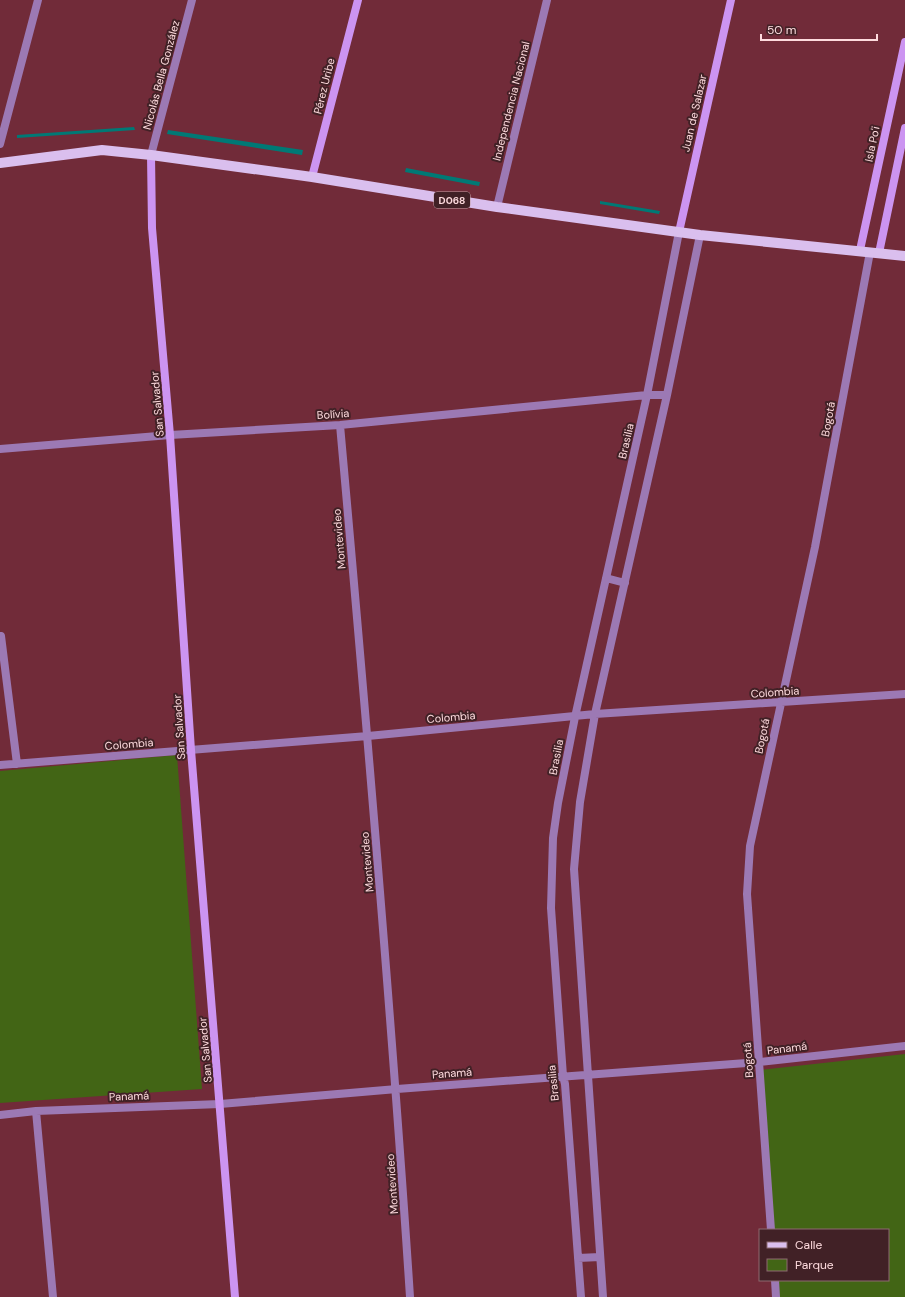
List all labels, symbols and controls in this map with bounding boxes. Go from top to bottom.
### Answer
scale bar [761,16,877,42]
street label: Nicolás Bella González [140,19,182,131]
text: 50 m [767,22,796,38]
street label: Independencia Nacional [489,40,533,162]
street label: Pérez Uribe [310,56,338,116]
street label: Juan de Salazar [678,73,710,153]
street label: Isla Po'i [861,125,883,163]
road number: D068 [434,192,470,208]
street label: San Salvador [147,371,167,437]
street label: Bogotá [818,400,838,438]
street label: Bolívia [316,406,350,422]
street label: Brasilia [615,422,637,460]
street label: Montevideo [329,508,349,570]
street label: Colombia [750,683,800,701]
street label: San Salvador [170,694,188,760]
street label: Colombia [426,708,476,726]
street label: Bogotá [751,717,773,755]
street label: Colombia [104,735,154,753]
street label: Brasilia [546,738,566,776]
street label: Montevideo [357,831,377,893]
street label: San Salvador [195,1017,215,1083]
street label: Panamá [766,1039,808,1057]
street label: Bogotá [740,1042,756,1078]
street label: Brasilia [544,1064,562,1102]
street label: Panamá [431,1065,473,1081]
street label: Panamá [109,1088,149,1104]
street label: Montevideo [383,1153,401,1215]
legend [759,1229,889,1281]
text: Calle [795,1237,822,1253]
text: Parque [795,1257,834,1273]

